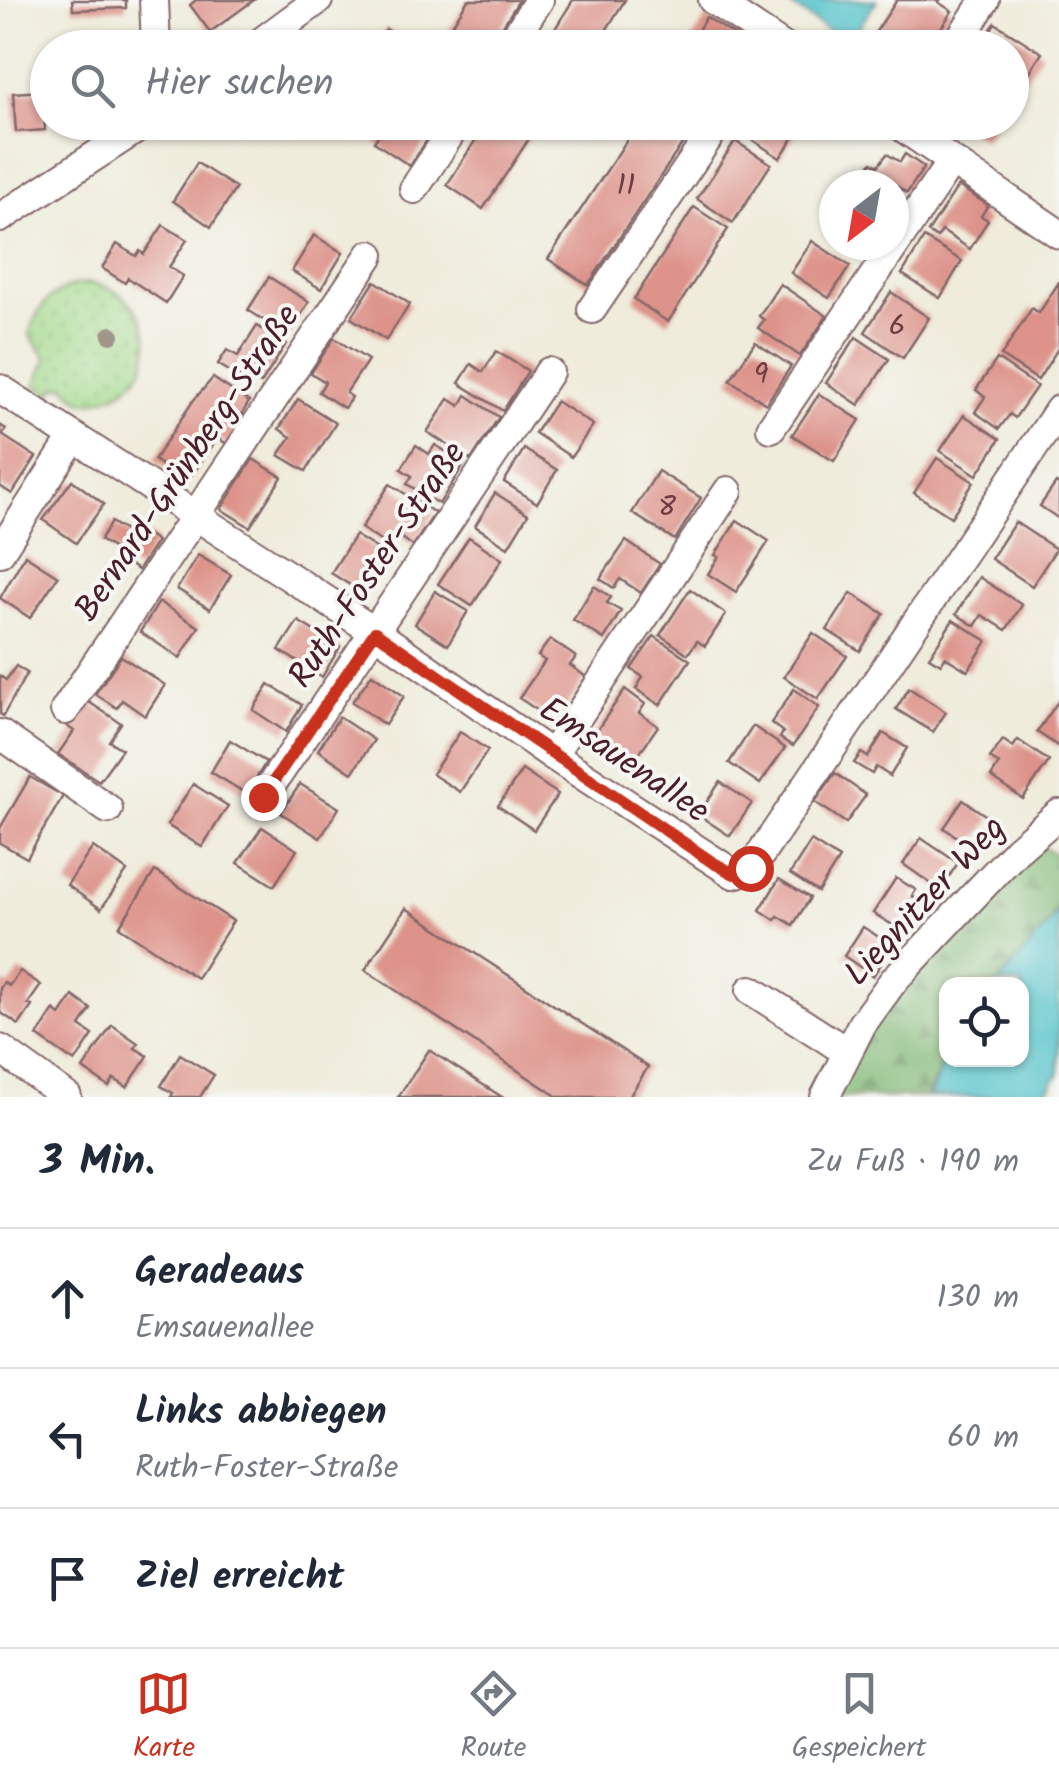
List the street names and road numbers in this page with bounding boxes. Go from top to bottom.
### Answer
street label: Bernard-Grünberg-Straße [61,293,316,634]
street label: Ruth-Foster-Straße [275,430,482,701]
street label: Emsauenallee [526,683,720,840]
street label: Liegnitzer Weg [832,804,1021,1000]

